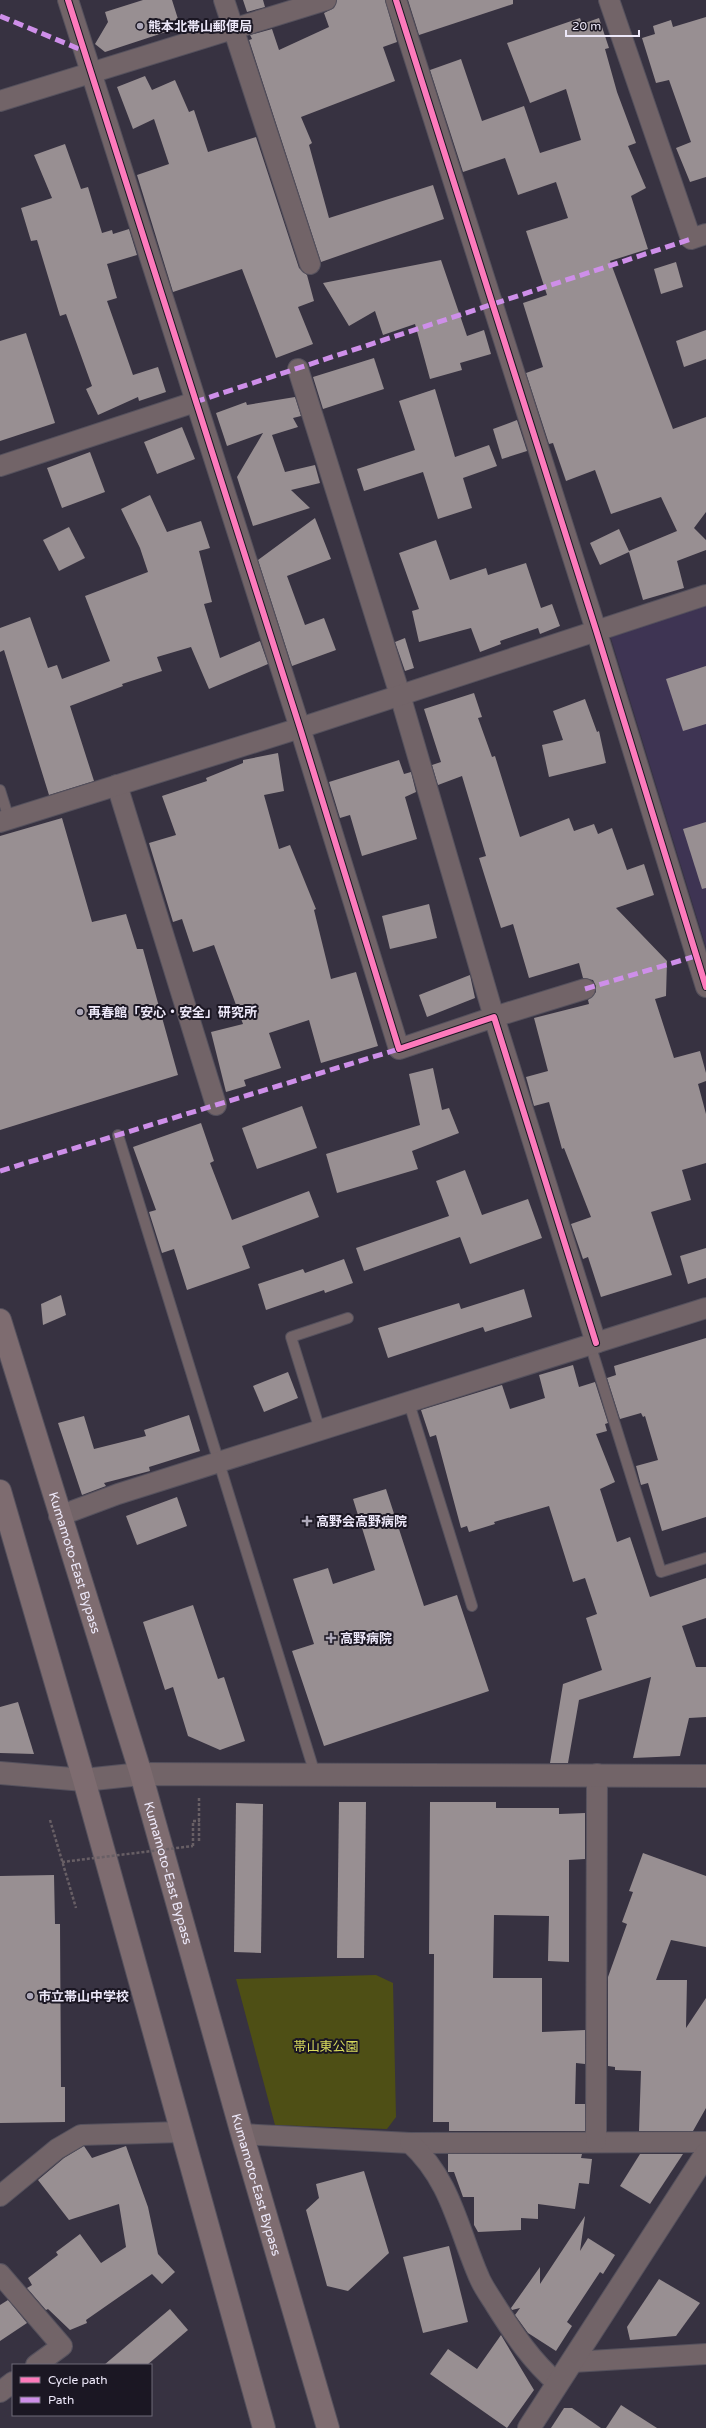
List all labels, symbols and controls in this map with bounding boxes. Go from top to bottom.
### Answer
scale bar [566,12,639,38]
place label: 熊本北帯山郵便局 [148,19,252,35]
text: 20 m [572,19,601,33]
marker: 熊本北帯山郵便局 [135,21,145,31]
place label: 再春館「安心・安全」研究所 [88,1005,257,1021]
marker: 再春館「安心・安全」研究所 [75,1007,85,1017]
street label: Kumamoto-East Bypass [45,1490,104,1636]
place label: 高野会高野病院 [316,1514,407,1530]
marker: 高野会高野病院 [301,1515,313,1527]
place label: 高野病院 [340,1631,392,1647]
marker: 高野病院 [325,1632,337,1644]
street label: Kumamoto-East Bypass [140,1800,195,1946]
place label: 市立帯山中学校 [38,1989,129,2005]
marker: 市立帯山中学校 [25,1991,35,2001]
park label: 帯山東公園 [293,2039,359,2055]
street label: Kumamoto-East Bypass [228,2112,284,2258]
legend [12,2364,152,2416]
text: Cycle path [48,2373,107,2387]
text: Path [48,2393,74,2407]

